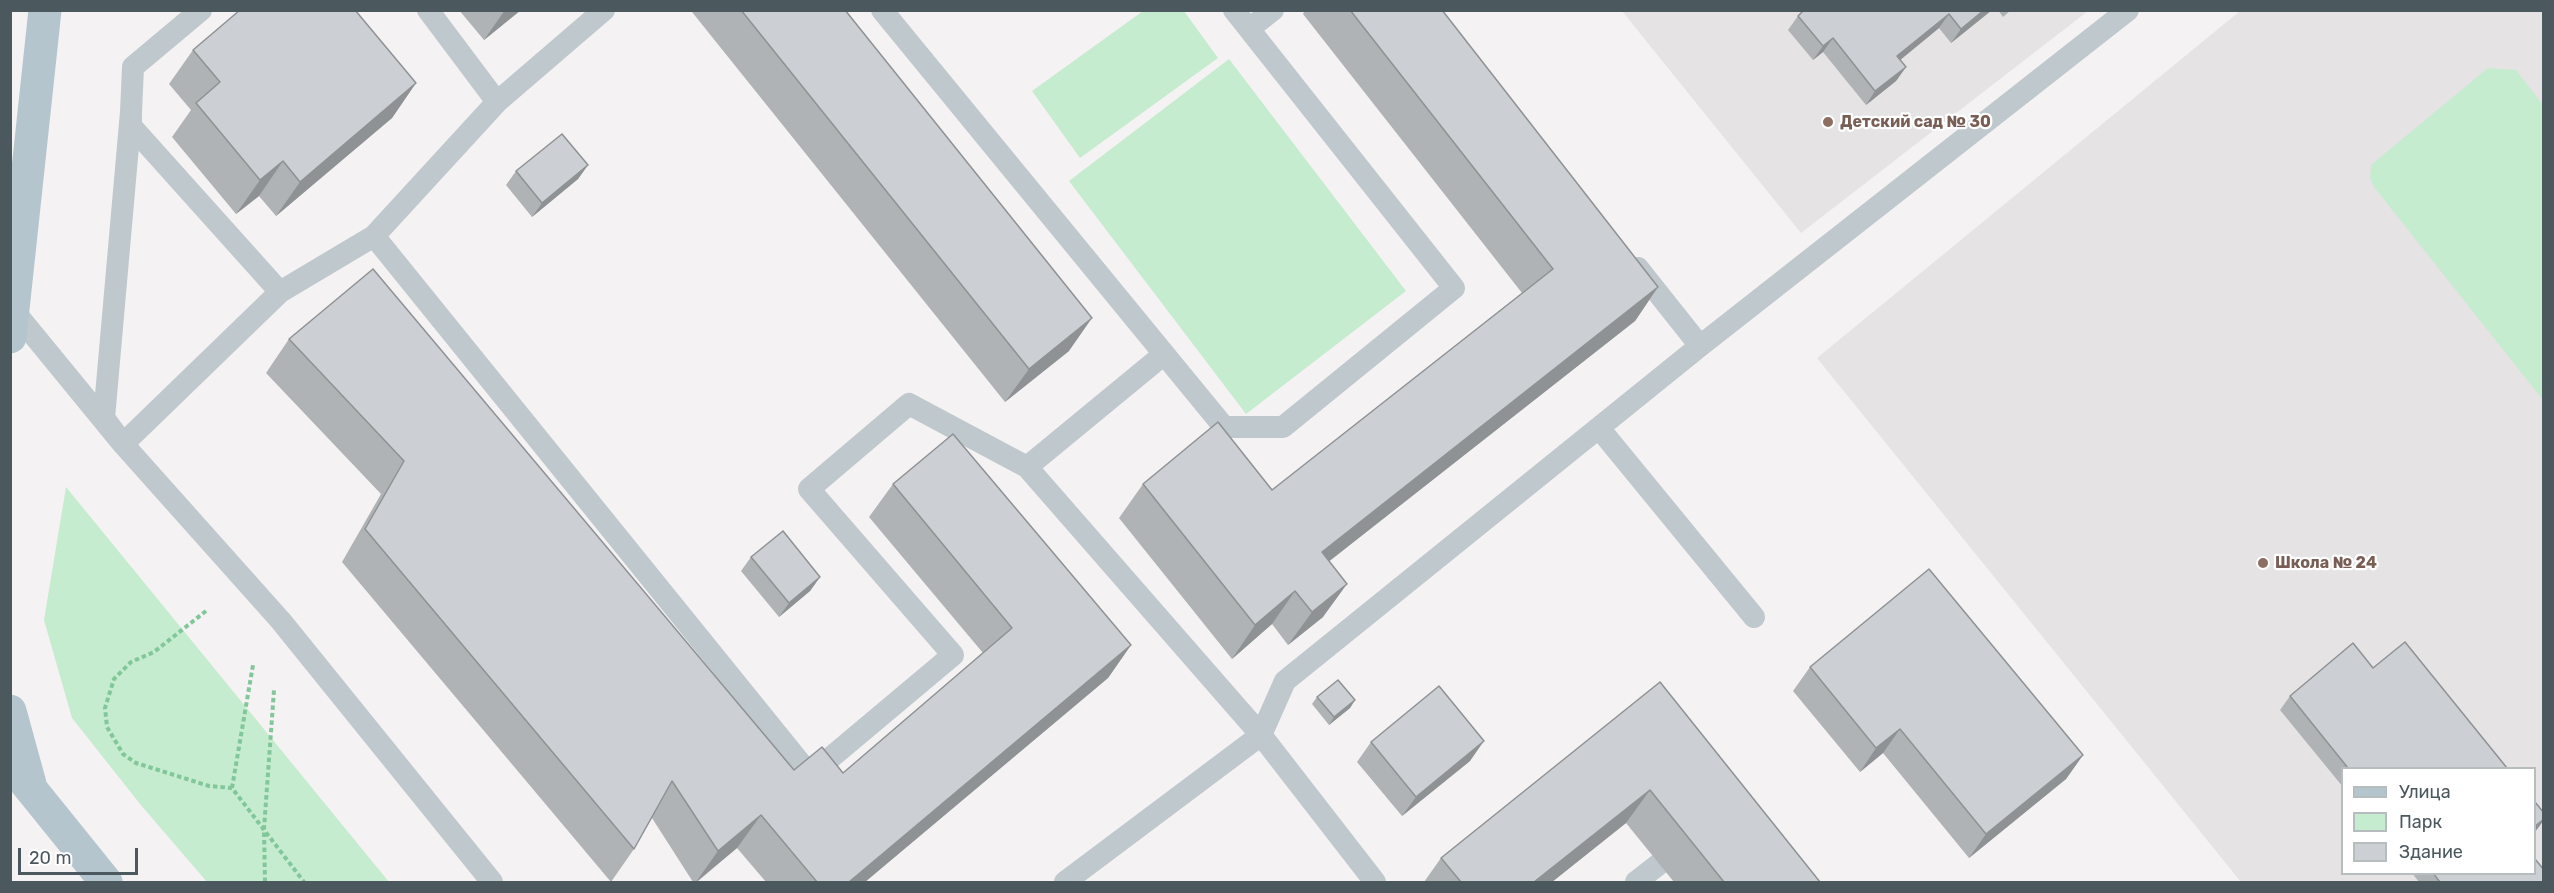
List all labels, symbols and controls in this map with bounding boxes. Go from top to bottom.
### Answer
place label: Детский сад № 30 [1840,112,1991,132]
marker: Детский сад № 30 [1821,115,1835,129]
place label: Школа № 24 [2275,553,2377,573]
marker: Школа № 24 [2256,556,2270,570]
legend [2341,767,2536,875]
text: Улица [2399,781,2451,803]
text: Парк [2399,811,2442,833]
scale bar [21,836,141,874]
text: Здание [2399,841,2463,863]
text: 20 m [29,847,71,869]

